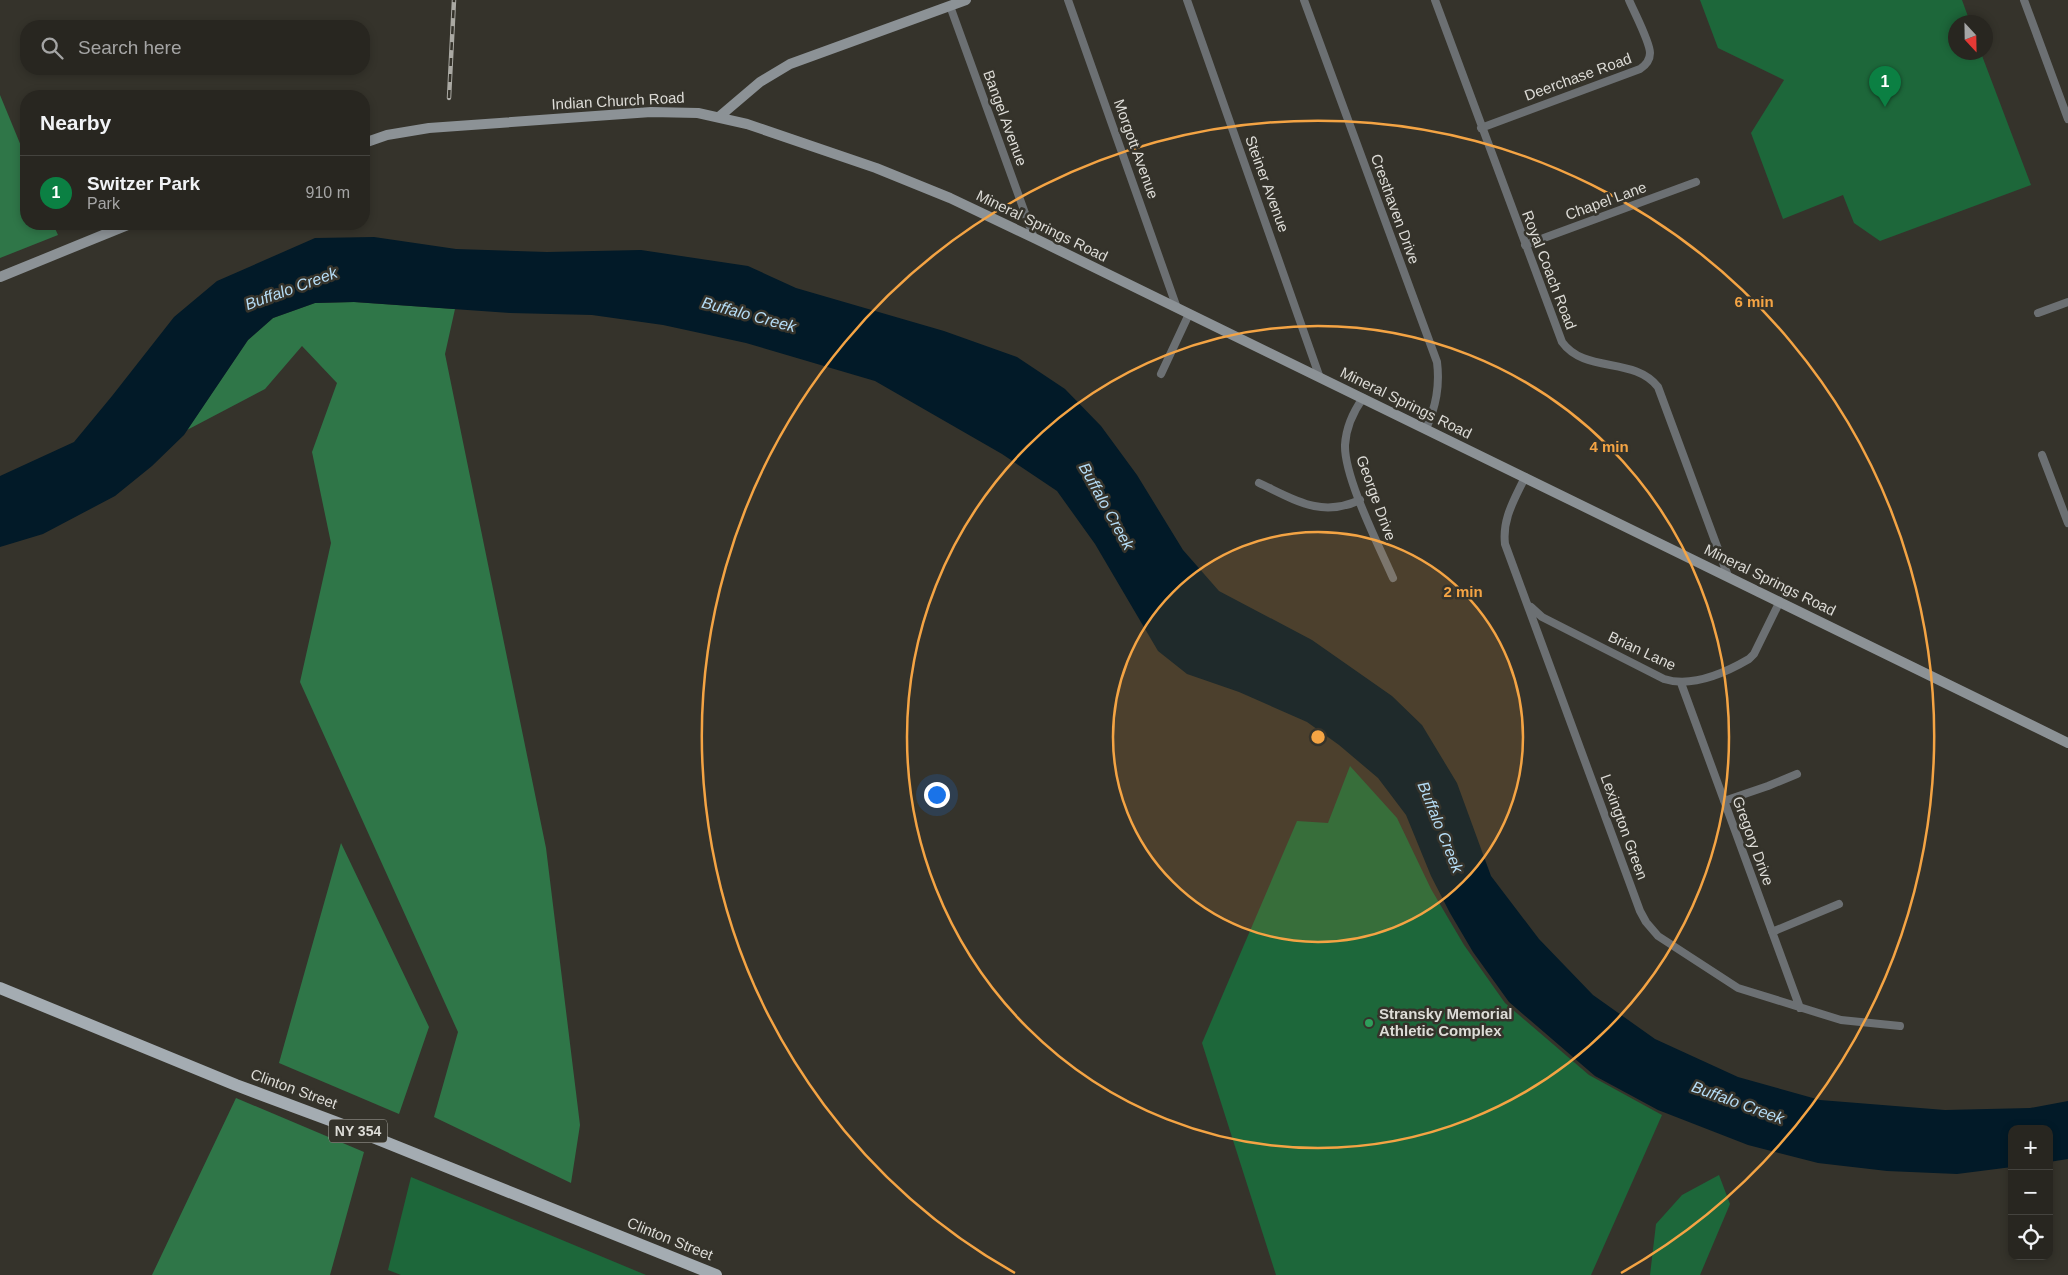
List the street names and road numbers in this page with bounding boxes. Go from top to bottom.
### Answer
street label: Deerchase Road [1522,49,1634,104]
street label: Bangel Avenue [980,68,1031,168]
street label: Indian Church Road [551,89,685,112]
street label: Morgott Avenue [1111,97,1162,201]
street label: Steiner Avenue [1242,133,1293,234]
street label: Cresthaven Drive [1368,151,1423,266]
street label: Chapel Lane [1563,178,1649,223]
street label: Mineral Springs Road [974,186,1111,265]
street label: Royal Coach Road [1519,208,1580,332]
street label: Mineral Springs Road [1338,363,1475,442]
street label: George Drive [1353,453,1400,543]
street label: Mineral Springs Road [1702,540,1839,619]
street label: Brian Lane [1606,628,1679,674]
street label: Lexington Green [1598,772,1651,882]
street label: Gregory Drive [1730,794,1777,888]
street label: Clinton Street [249,1065,341,1112]
road number: NY 354 [329,1120,387,1142]
street label: Clinton Street [625,1214,716,1264]

